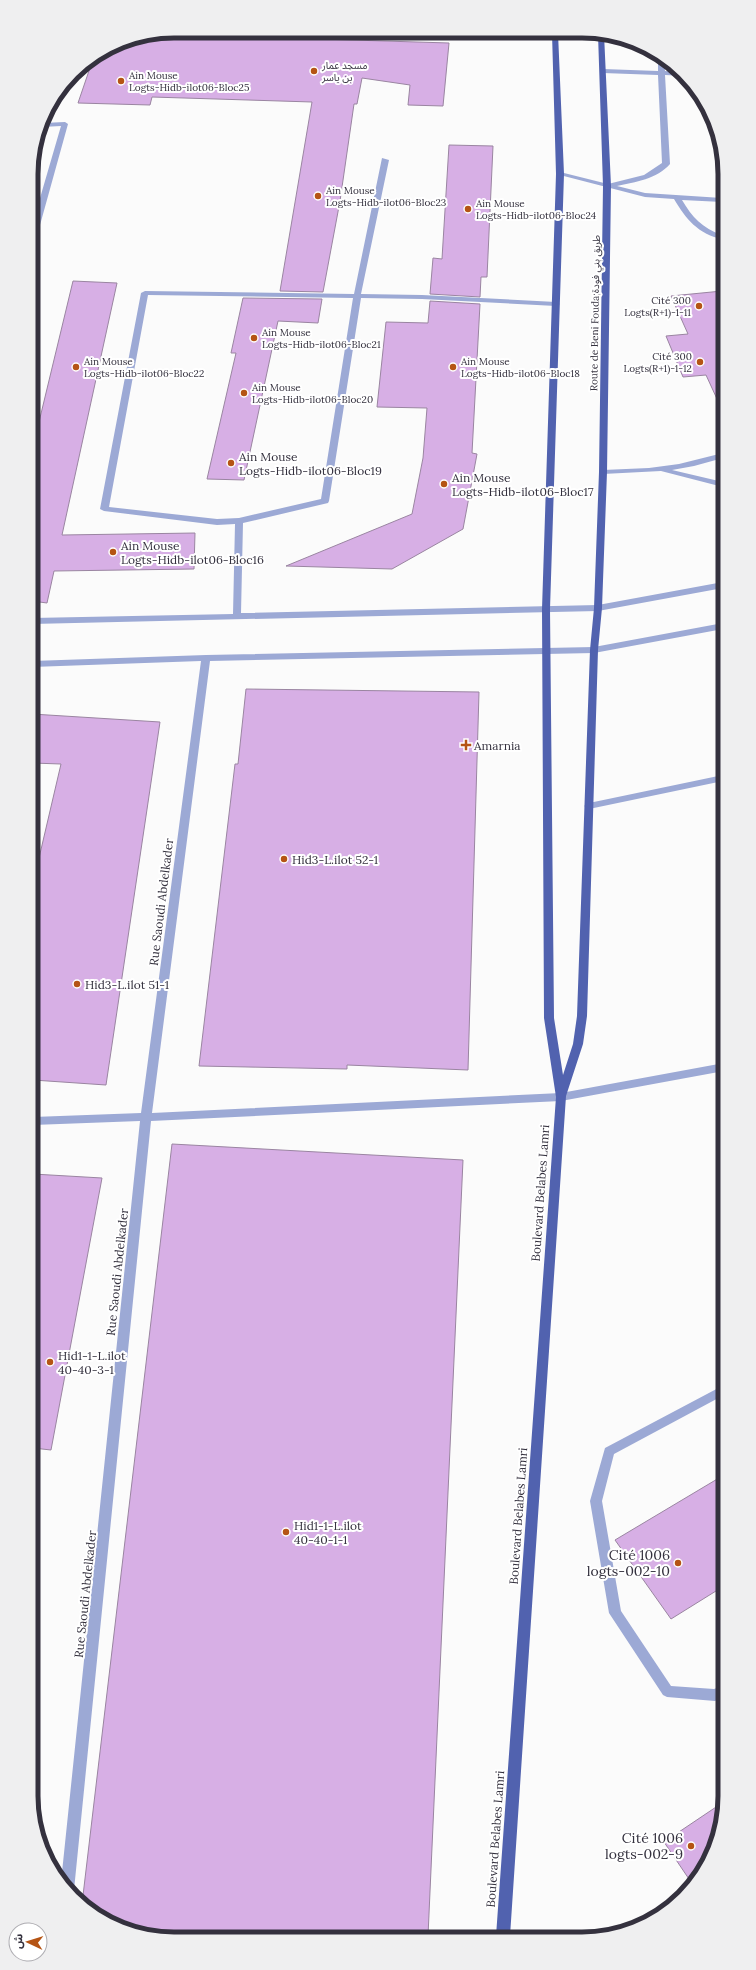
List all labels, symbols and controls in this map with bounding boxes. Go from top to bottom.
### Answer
place label: مسجد عمار بن ياسر [321,59,367,84]
marker: مسجد عمار بن ياسر [309,66,319,76]
place label: Ain Mouse Logts-Hidb-ilot06-Bloc25 [128,69,249,94]
marker: Ain Mouse Logts-Hidb-ilot06-Bloc25 [116,76,126,86]
place label: Ain Mouse Logts-Hidb-ilot06-Bloc23 [325,184,447,209]
marker: Ain Mouse Logts-Hidb-ilot06-Bloc23 [313,191,323,201]
place label: Ain Mouse Logts-Hidb-ilot06-Bloc24 [475,197,597,222]
marker: Ain Mouse Logts-Hidb-ilot06-Bloc24 [463,204,473,214]
street label: Route de Beni Fouda;طريق بني فودة [587,235,604,391]
place label: Cité 300 Logts(R+1)-1-11 [624,294,691,319]
marker: Cité 300 Logts(R+1)-1-11 [694,301,704,311]
place label: Ain Mouse Logts-Hidb-ilot06-Bloc21 [261,326,381,351]
marker: Ain Mouse Logts-Hidb-ilot06-Bloc21 [249,333,259,343]
place label: Cité 300 Logts(R+1)-1-12 [623,350,692,375]
place label: Ain Mouse Logts-Hidb-ilot06-Bloc22 [83,355,204,380]
place label: Ain Mouse Logts-Hidb-ilot06-Bloc18 [460,355,580,380]
marker: Cité 300 Logts(R+1)-1-12 [695,357,705,367]
marker: Ain Mouse Logts-Hidb-ilot06-Bloc22 [71,362,81,372]
marker: Ain Mouse Logts-Hidb-ilot06-Bloc18 [448,362,458,372]
place label: Ain Mouse Logts-Hidb-ilot06-Bloc20 [251,381,373,406]
marker: Ain Mouse Logts-Hidb-ilot06-Bloc20 [239,388,249,398]
place label: Ain Mouse Logts-Hidb-ilot06-Bloc19 [238,449,382,478]
marker: Ain Mouse Logts-Hidb-ilot06-Bloc19 [226,458,236,468]
place label: Ain Mouse Logts-Hidb-ilot06-Bloc17 [451,470,594,499]
marker: Ain Mouse Logts-Hidb-ilot06-Bloc17 [439,479,449,489]
place label: Ain Mouse Logts-Hidb-ilot06-Bloc16 [120,538,264,567]
marker: Ain Mouse Logts-Hidb-ilot06-Bloc16 [108,547,118,557]
place label: Amarnia [473,738,520,753]
marker: Amarnia [461,740,471,750]
street label: Rue Saoudi Abdelkader [146,837,176,967]
place label: Hid3-L.ilot 52-1 [292,852,378,867]
marker: Hid3-L.ilot 52-1 [279,854,289,864]
place label: Hid3-L.ilot 51-1 [85,977,169,992]
marker: Hid3-L.ilot 51-1 [72,979,82,989]
street label: Boulevard Belabes Lamri [528,1124,552,1262]
street label: Rue Saoudi Abdelkader [103,1207,131,1337]
place label: Hid1-1-L.ilot 40-40-3-1 [58,1348,126,1377]
marker: Hid1-1-L.ilot 40-40-3-1 [45,1357,55,1367]
street label: Boulevard Belabes Lamri [506,1447,530,1585]
place label: Hid1-1-L.ilot 40-40-1-1 [294,1518,362,1547]
marker: Hid1-1-L.ilot 40-40-1-1 [281,1527,291,1537]
street label: Rue Saoudi Abdelkader [71,1529,99,1659]
place label: Cité 1006 logts-002-10 [587,1546,670,1580]
marker: Cité 1006 logts-002-10 [673,1558,683,1568]
street label: Boulevard Belabes Lamri [483,1770,507,1908]
place label: Cité 1006 logts-002-9 [605,1829,683,1863]
marker: Cité 1006 logts-002-9 [686,1841,696,1851]
north arrow [8,1922,48,1962]
text: ش [11,1933,26,1949]

